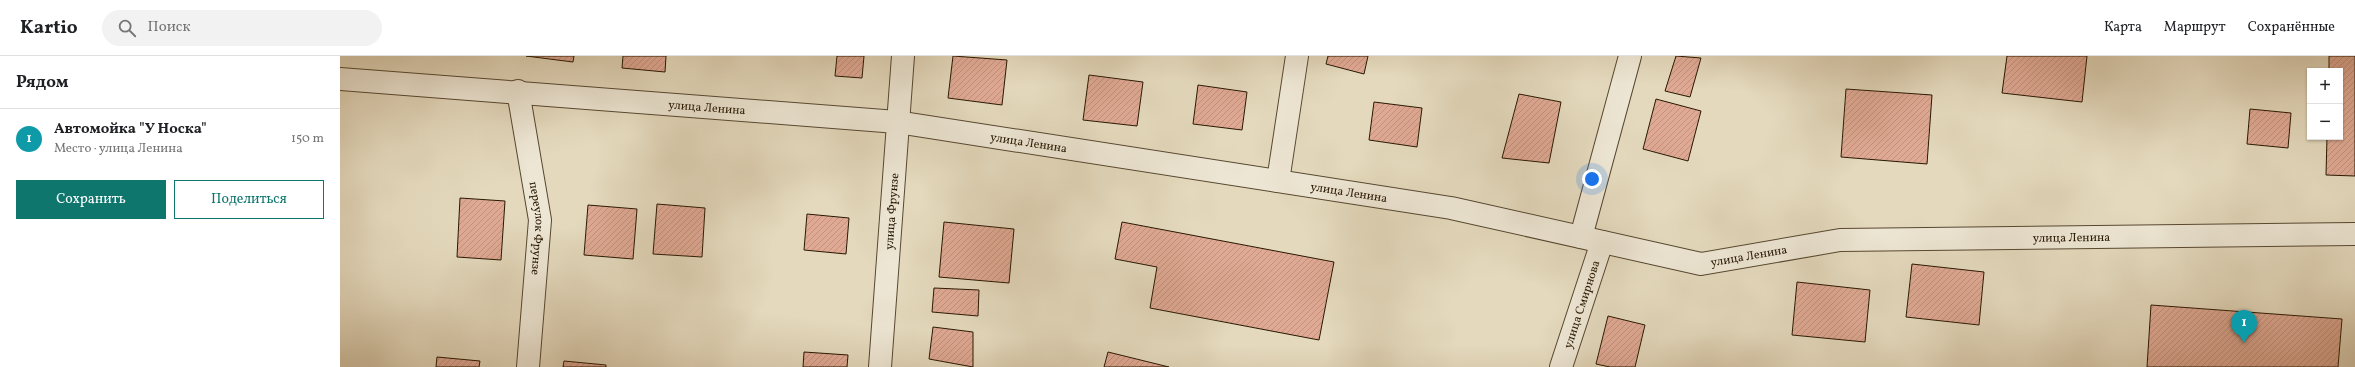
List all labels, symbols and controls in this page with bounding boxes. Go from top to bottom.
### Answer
search box [102,10,382,46]
text: Kartio [20,15,78,41]
icon: search [116,17,138,39]
text: Поиск [148,17,191,38]
text: Карта [2104,18,2142,37]
text: Маршрут [2164,18,2226,37]
text: Сохранённые [2248,18,2335,37]
map controls [2307,68,2343,140]
button: + [2307,68,2343,104]
text: Рядом [16,71,69,94]
street label: улица Ленина [668,97,746,119]
button: − [2307,104,2343,140]
text: Автомойка "У Носка" [54,119,207,140]
text: 1 [26,130,32,148]
text: 150 m [291,130,324,148]
street label: улица Ленина [989,130,1068,157]
text: Место · улица Ленина [54,140,183,158]
your location [1582,169,1602,189]
street label: улица Фрунзе [882,172,903,250]
street label: улица Ленина [1309,179,1388,207]
button: Сохранить [16,180,166,219]
button: Поделиться [174,180,324,219]
street label: переулок Фрунзе [525,180,547,276]
street label: улица Ленина [2033,230,2110,247]
street label: улица Ленина [1709,242,1789,271]
street label: улица Смирнова [1561,258,1604,351]
pin: 1 [2231,310,2257,343]

